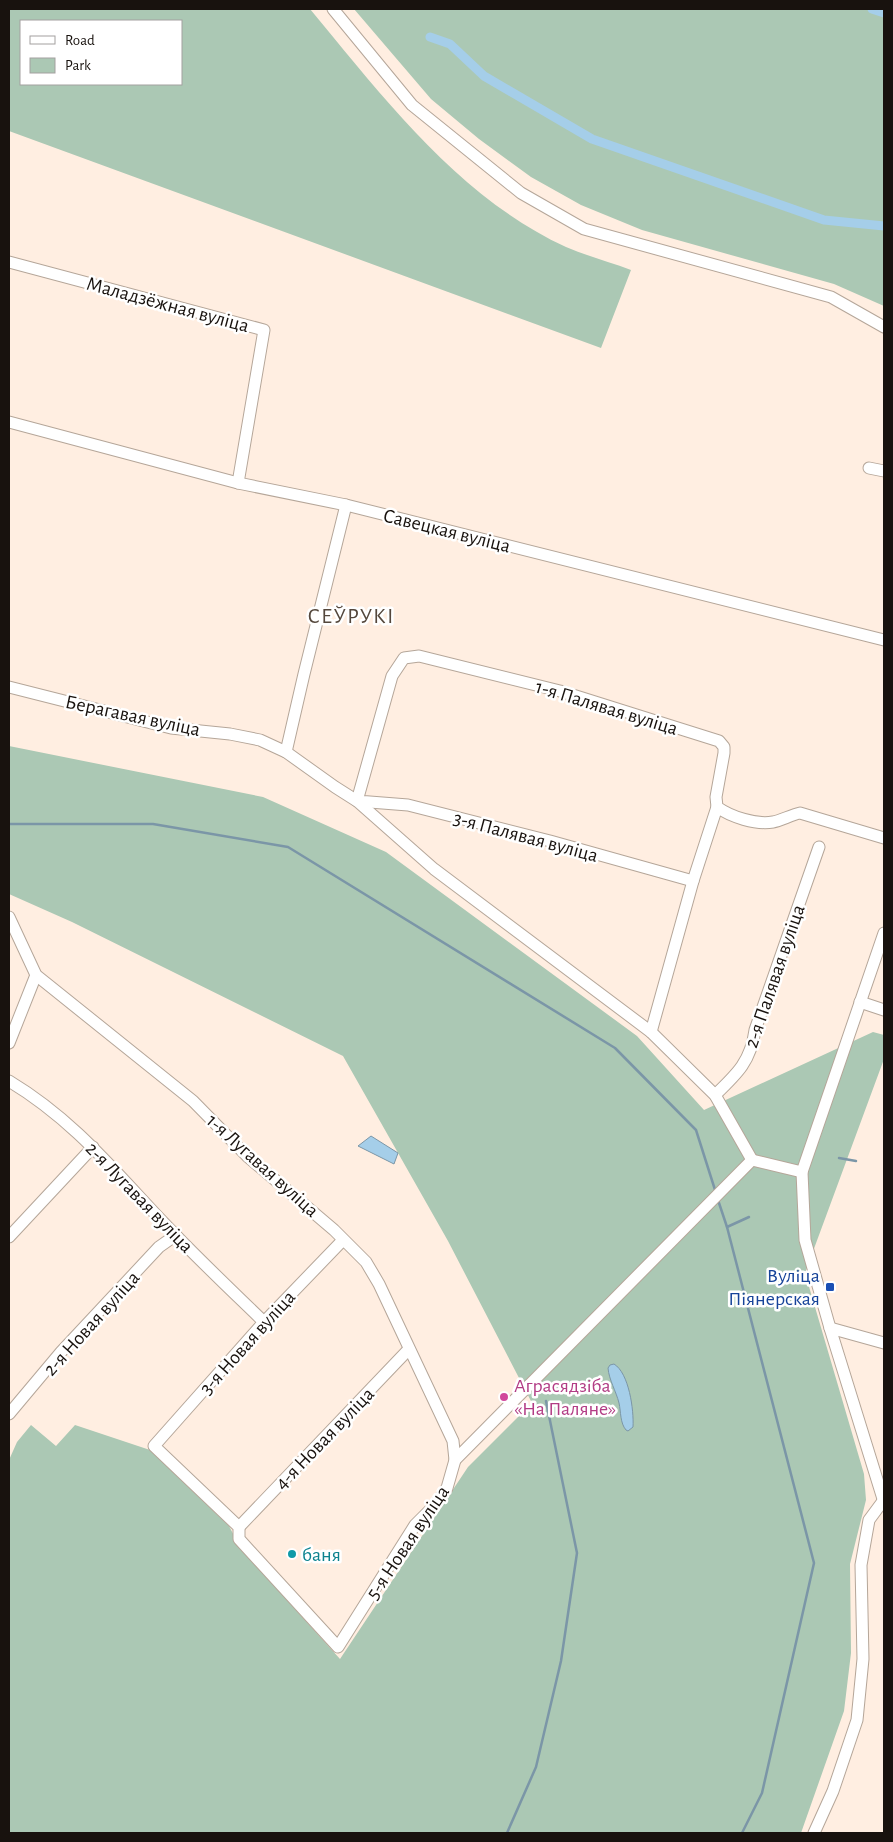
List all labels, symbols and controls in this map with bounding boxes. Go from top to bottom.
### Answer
legend [20,20,182,85]
text: Road [65,33,95,48]
text: Park [65,58,91,73]
street label: Маладзёжная вуліца [84,274,251,336]
street label: Савецкая вуліца [381,505,513,556]
district label: СЕЎРУКІ [308,605,394,627]
street label: 1-я Палявая вуліца [533,677,680,739]
street label: Берагавая вуліца [63,692,202,740]
street label: 3-я Палявая вуліца [451,808,600,866]
street label: 2-я Палявая вуліца [741,902,809,1050]
street label: 1-я Лугавая вуліца [202,1110,322,1221]
street label: 2-я Лугавая вуліца [82,1138,197,1257]
place label: Вуліца Піянерская [728,1266,820,1309]
street label: 2-я Новая вуліца [40,1268,144,1380]
marker: Вуліца Піянерская [824,1281,836,1293]
street label: 3-я Новая вуліца [196,1287,299,1398]
place label: Аграсядзіба «На Паляне» [514,1376,616,1419]
street label: 4-я Новая вуліца [271,1384,378,1494]
marker: Аграсядзіба «На Паляне» [498,1391,510,1403]
street label: 5-я Новая вуліца [363,1482,453,1603]
place label: баня [302,1545,341,1565]
marker: баня [286,1548,298,1560]

